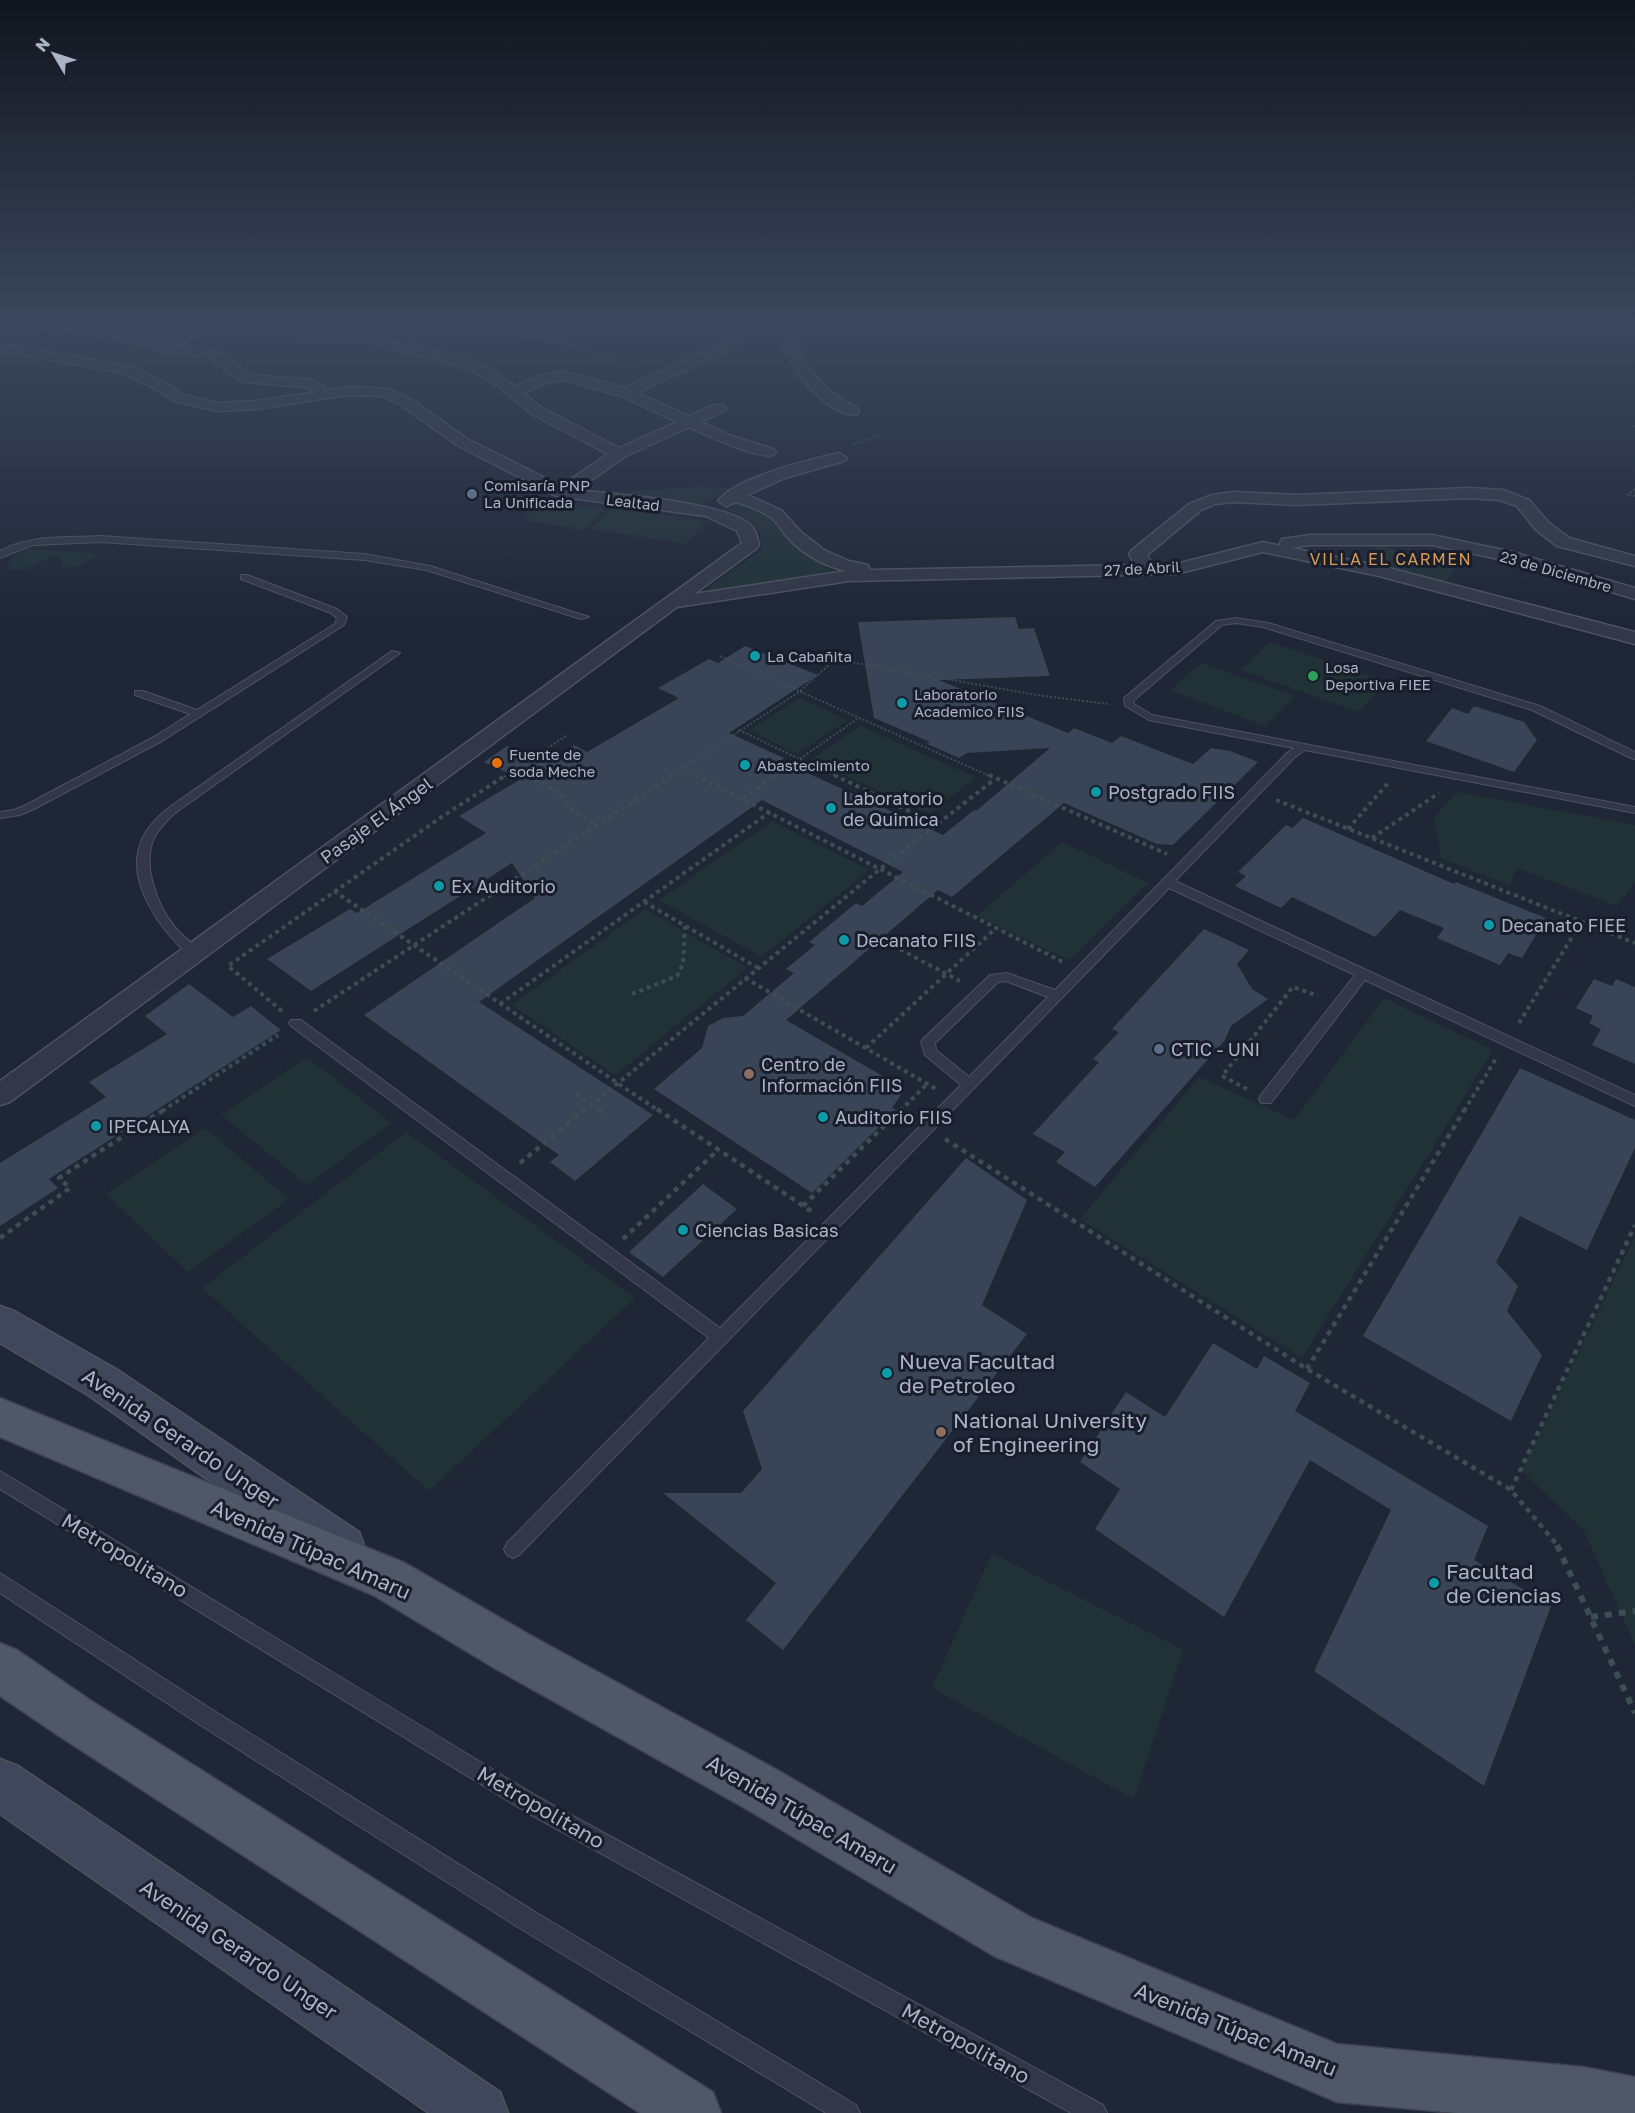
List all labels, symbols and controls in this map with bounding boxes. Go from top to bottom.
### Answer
north arrow [24,24,84,84]
text: N [31,34,54,56]
place label: Comisaría PNP La Unificada [484,476,590,511]
marker: Comisaría PNP La Unificada [465,487,479,501]
street label: Lealtad [605,490,661,514]
street label: 23 de Diciembre [1498,546,1614,596]
district label: VILLA EL CARMEN [1310,549,1472,569]
street label: 27 de Abril [1104,557,1181,579]
place label: La Cabañita [767,647,852,665]
marker: La Cabañita [748,649,762,663]
place label: Losa Deportiva FIEE [1325,658,1431,693]
marker: Losa Deportiva FIEE [1306,669,1320,683]
place label: Laboratorio Academico FIIS [914,685,1025,720]
marker: Laboratorio Academico FIIS [895,696,909,710]
place label: Fuente de soda Meche [509,745,595,780]
marker: Fuente de soda Meche [490,756,504,770]
place label: Abastecimiento [757,756,870,774]
marker: Abastecimiento [738,758,752,772]
street label: Pasaje El Ángel [316,772,436,868]
place label: Postgrado FIIS [1108,781,1235,803]
marker: Postgrado FIIS [1089,785,1103,799]
place label: Laboratorio de Quimica [843,787,943,830]
marker: Laboratorio de Quimica [824,801,838,815]
place label: Ex Auditorio [451,875,556,897]
marker: Ex Auditorio [432,879,446,893]
place label: Decanato FIEE [1501,914,1626,936]
marker: Decanato FIEE [1482,918,1496,932]
place label: Decanato FIIS [856,929,976,951]
marker: Decanato FIIS [837,933,851,947]
place label: CTIC - UNI [1171,1038,1260,1060]
marker: CTIC - UNI [1152,1042,1166,1056]
place label: Centro de Información FIIS [761,1053,903,1096]
marker: Centro de Información FIIS [742,1067,756,1081]
place label: Auditorio FIIS [835,1106,952,1128]
marker: Auditorio FIIS [816,1110,830,1124]
place label: IPECALYA [108,1115,190,1137]
marker: IPECALYA [89,1119,103,1133]
place label: Ciencias Basicas [695,1219,839,1241]
marker: Ciencias Basicas [676,1223,690,1237]
place label: Nueva Facultad de Petroleo [899,1348,1055,1398]
street label: Avenida Gerardo Unger [78,1362,284,1514]
marker: Nueva Facultad de Petroleo [880,1366,894,1380]
place label: National University of Engineering [953,1407,1147,1457]
marker: National University of Engineering [934,1425,948,1439]
street label: Avenida Túpac Amaru [207,1493,415,1605]
street label: Metropolitano [57,1507,193,1603]
place label: Facultad de Ciencias [1446,1558,1561,1608]
marker: Facultad de Ciencias [1427,1576,1441,1590]
street label: Avenida Túpac Amaru [702,1749,902,1879]
street label: Metropolitano [473,1760,609,1854]
street label: Avenida Gerardo Unger [136,1873,342,2025]
street label: Avenida Túpac Amaru [1131,1977,1341,2081]
street label: Metropolitano [897,1997,1035,2089]

